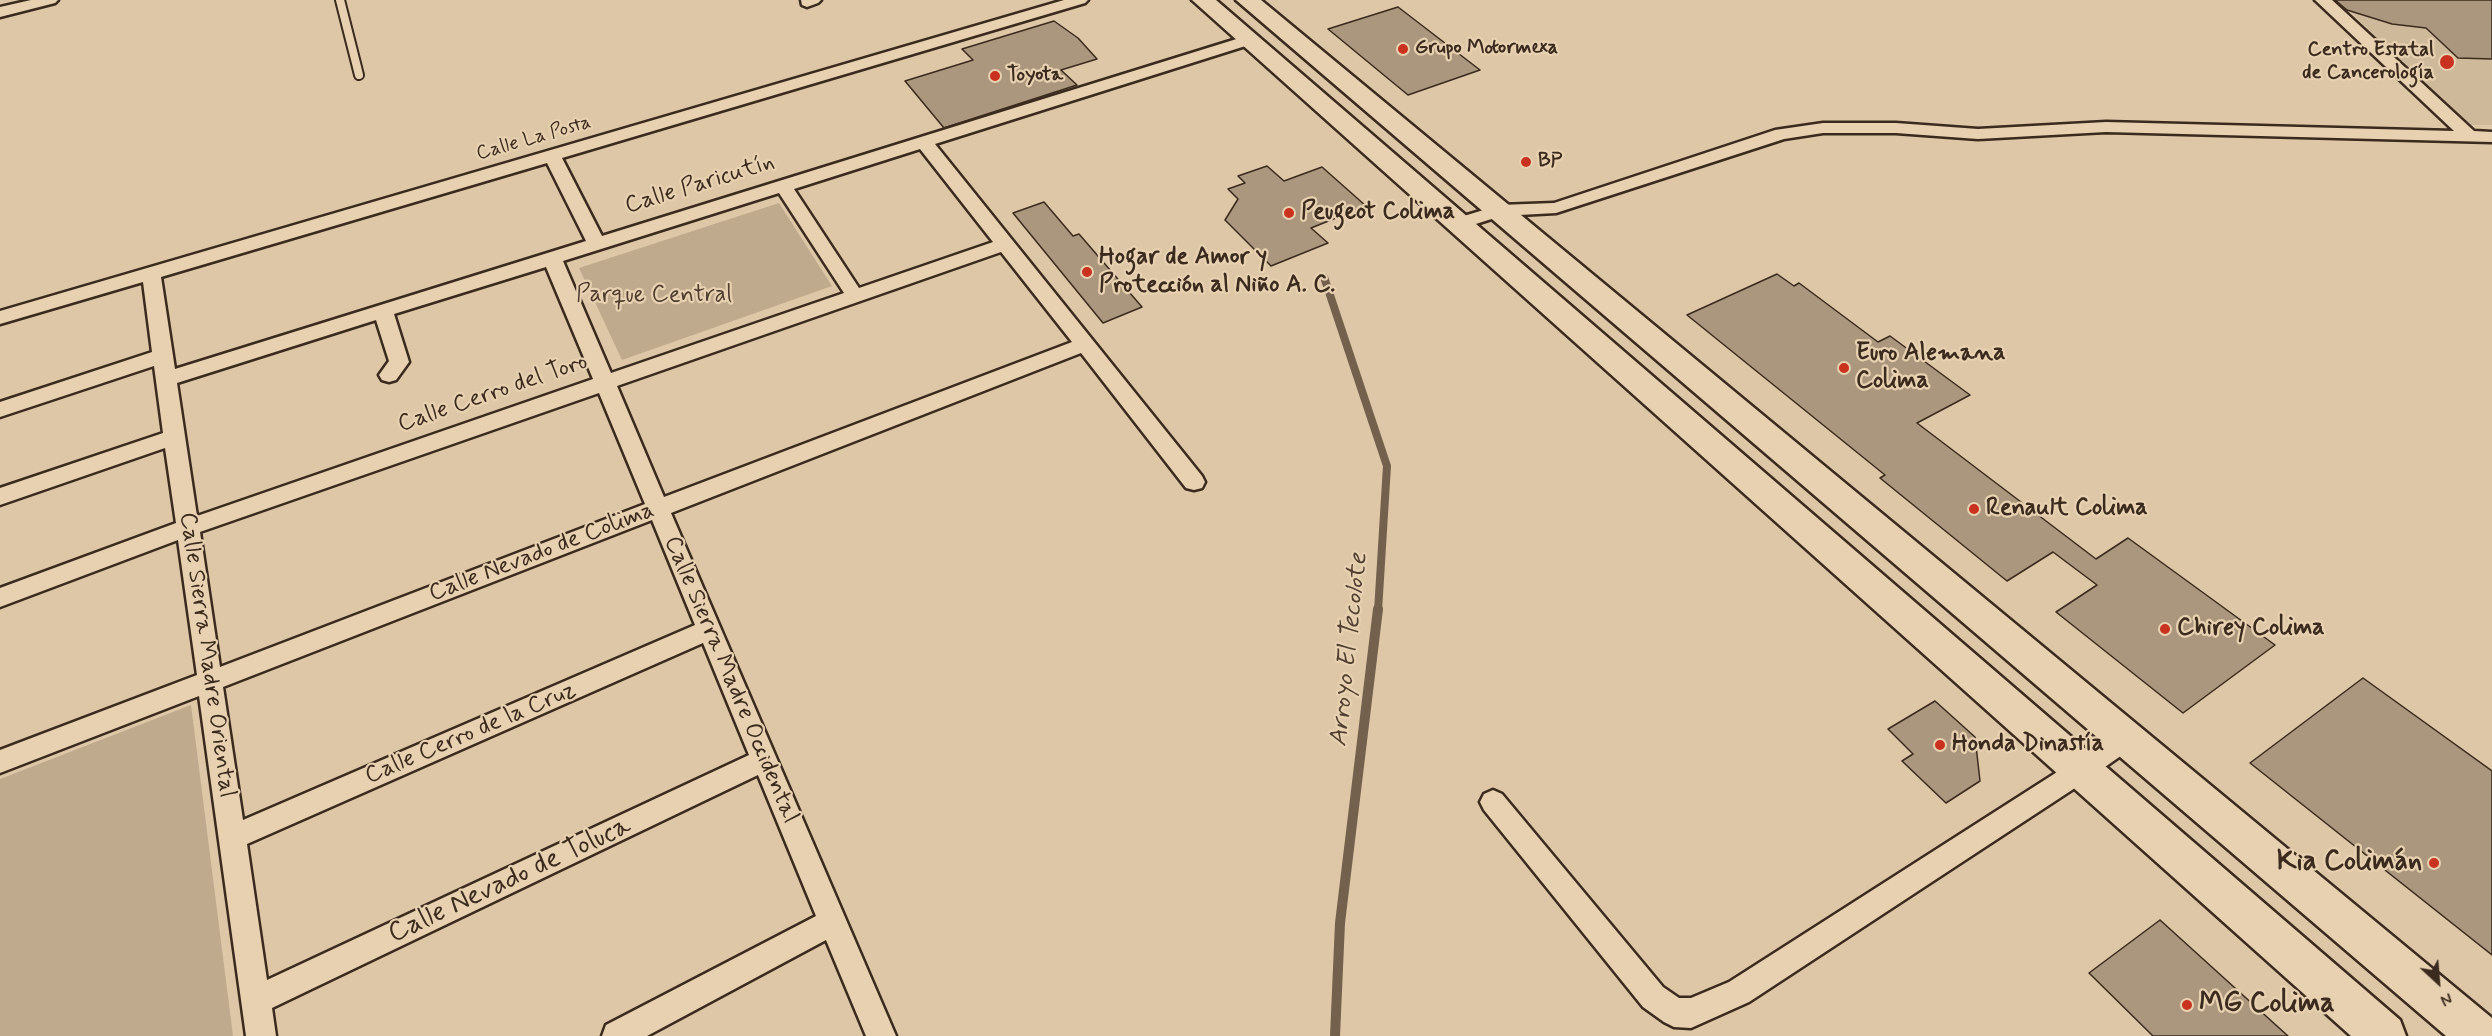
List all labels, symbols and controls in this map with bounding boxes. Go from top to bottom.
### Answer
place label: Grupo Motormexa [1415,37,1558,61]
place label: Centro Estatal de Cancerología [2302,39,2434,86]
marker: Grupo Motormexa [1396,42,1410,56]
marker: Centro Estatal de Cancerología [2438,53,2456,71]
place label: Toyota [1007,64,1063,88]
marker: Toyota [988,69,1002,83]
street label: Calle La Posta [474,111,594,167]
street label: Calle Paricutín [622,149,778,221]
place label: BP [1538,150,1562,174]
marker: BP [1519,155,1533,169]
place label: Peugeot Colima [1301,199,1455,227]
marker: Peugeot Colima [1282,206,1296,220]
place label: Hogar de Amor y Protección al Niño A. C. [1099,244,1335,300]
marker: Hogar de Amor y Protección al Niño A. C. [1080,265,1094,279]
park label: Parque Central [576,282,732,310]
place label: Euro Alemana Colima [1856,340,2005,396]
street label: Calle Cerro del Toro [394,348,592,440]
marker: Euro Alemana Colima [1837,361,1851,375]
place label: Renault Colima [1986,495,2148,523]
street label: Calle Nevado de Colima [425,497,659,609]
marker: Renault Colima [1967,502,1981,516]
street label: Calle Sierra Madre Oriental [172,511,240,799]
street label: Calle Sierra Madre Occidental [656,532,804,828]
water label: Arroyo El Tecolote [1324,552,1376,748]
place label: Chirey Colima [2177,615,2325,643]
marker: Chirey Colima [2158,622,2172,636]
street label: Calle Cerro de la Cruz [361,676,581,792]
place label: Honda Dinastía [1952,731,2104,759]
marker: Honda Dinastía [1933,738,1947,752]
street label: Calle Nevado de Toluca [383,810,637,952]
place label: Kia Colimán [2277,846,2422,880]
marker: Kia Colimán [2427,856,2441,870]
north arrow [2408,952,2468,1012]
text: N [2437,987,2456,1010]
place label: MG Colima [2199,988,2335,1022]
marker: MG Colima [2180,998,2194,1012]

